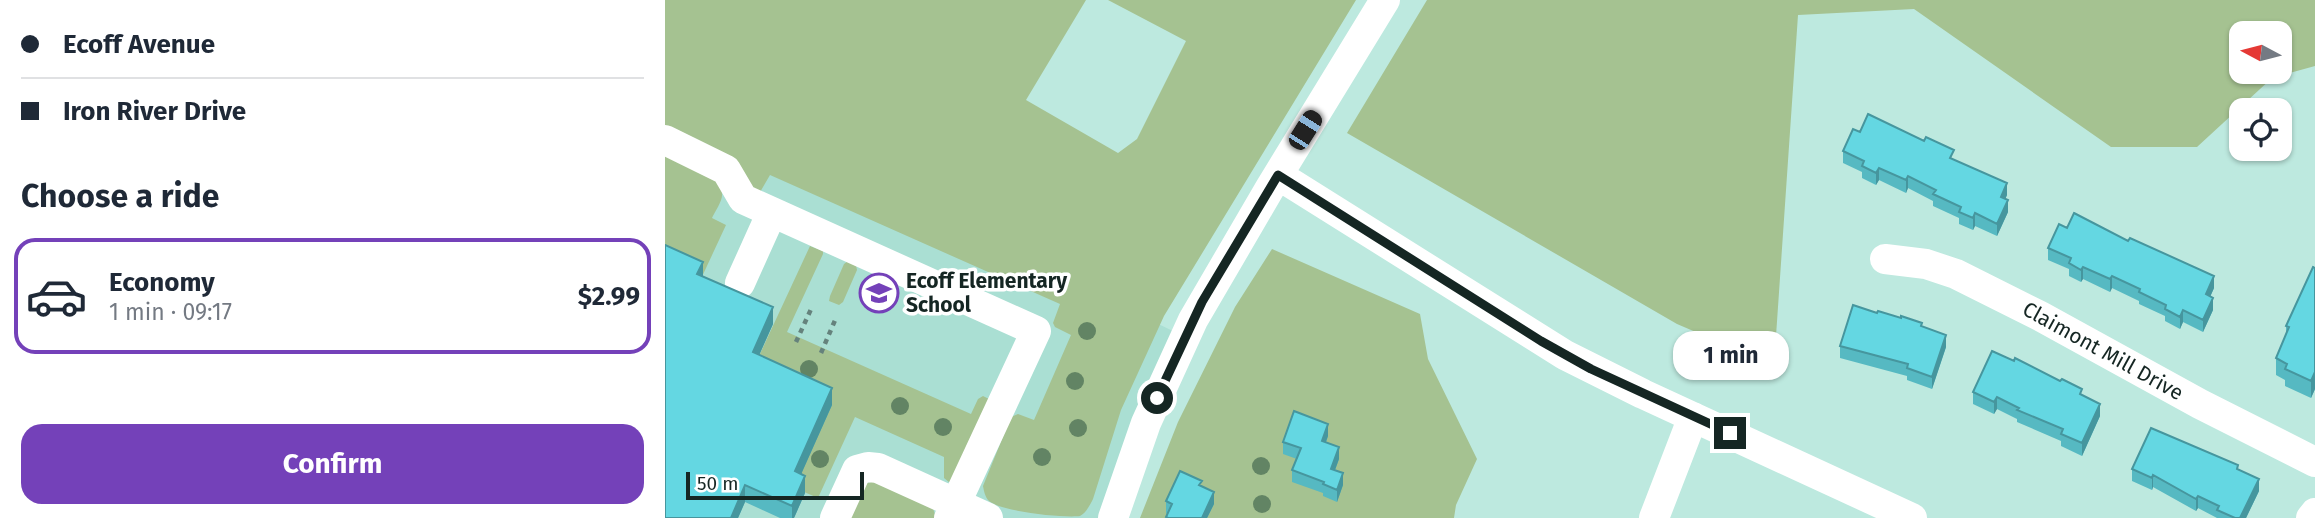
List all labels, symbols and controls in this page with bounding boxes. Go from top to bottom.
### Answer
north arrow [2229,21,2293,84]
map controls [2229,21,2292,161]
text: Ecoff Avenue [63,29,215,60]
text: Iron River Drive [63,96,246,127]
button: locate [2229,98,2292,161]
car [1285,107,1326,153]
text: Choose a ride [21,177,219,215]
icon: car [25,265,88,328]
text: Economy [109,267,215,298]
place label: Ecoff Elementary School [906,268,1067,318]
school or university icon: Ecoff Elementary School [858,272,900,314]
text: $2.99 [578,281,640,312]
street label: Claimont Mill Drive [2018,296,2188,406]
text: 1 min · 09:17 [109,298,232,326]
callout: 1 min [1672,332,1788,380]
text: 1 min [1703,341,1759,369]
route start [1141,382,1173,414]
route end [1714,417,1746,449]
button: Confirm [21,424,644,504]
scale bar [686,469,865,501]
text: 50 m [697,472,738,495]

